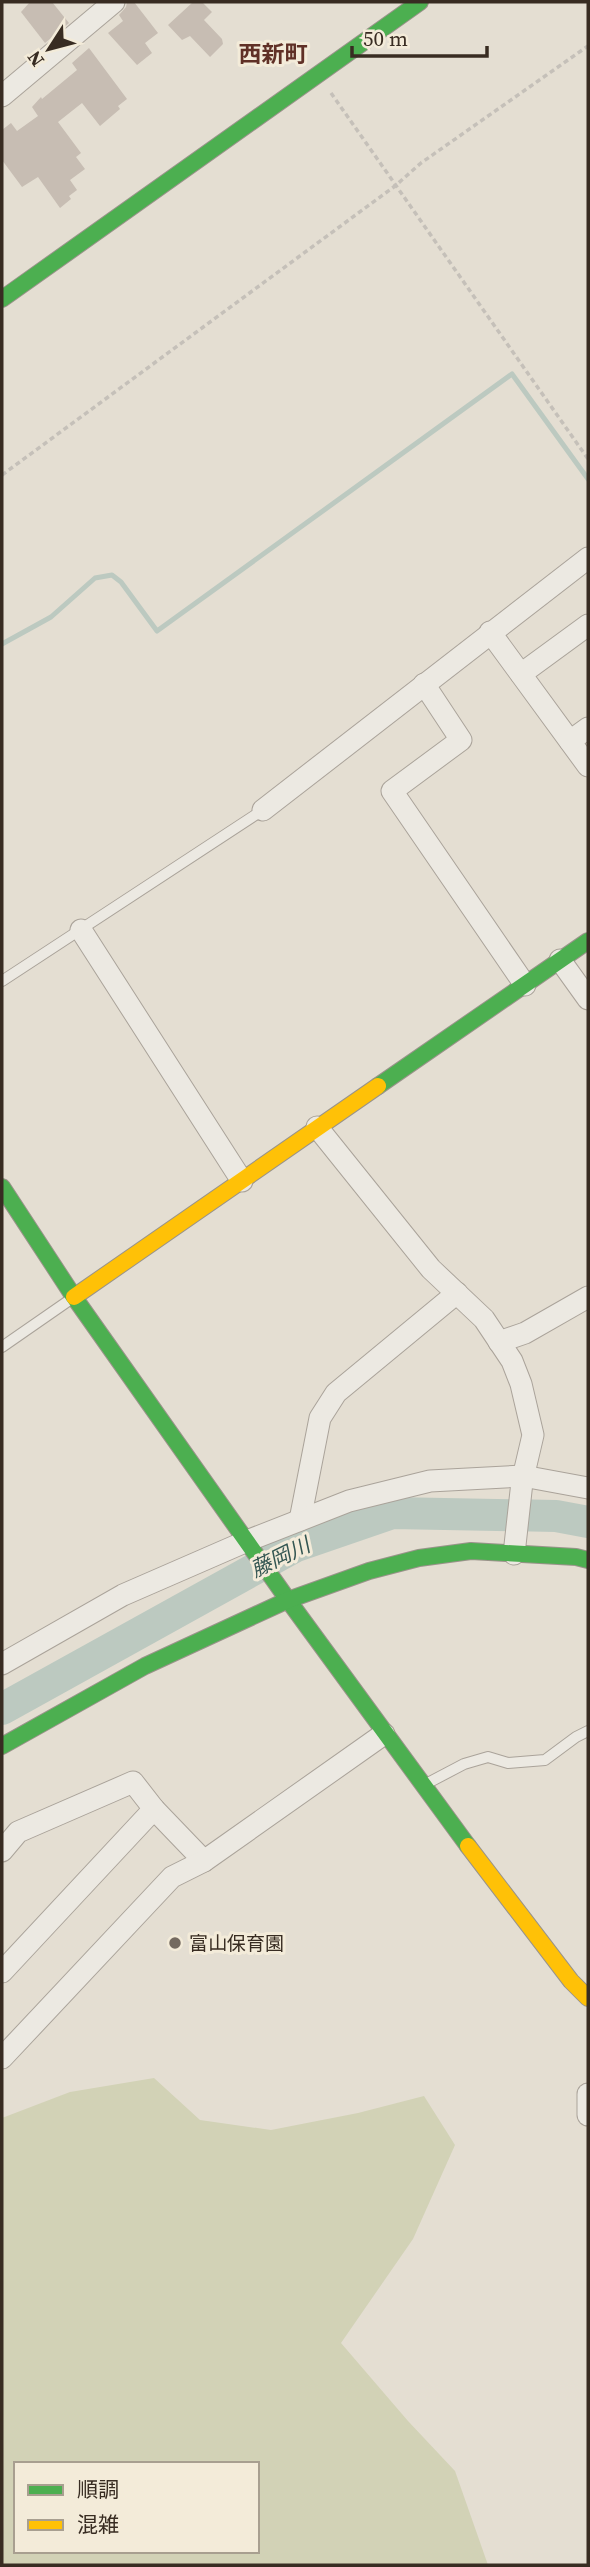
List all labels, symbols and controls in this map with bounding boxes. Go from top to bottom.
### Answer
north arrow [14,14,84,84]
scale bar [352,14,487,58]
text: 50 m [363,24,408,53]
district label: 西新町 [239,38,308,70]
text: N [21,46,50,72]
water label: 藤岡川 [245,1529,316,1584]
place label: 富山保育園 [189,1930,284,1956]
marker: 富山保育園 [167,1935,183,1951]
legend [14,2462,259,2553]
text: 順調 [77,2475,119,2504]
text: 混雑 [77,2510,119,2539]

